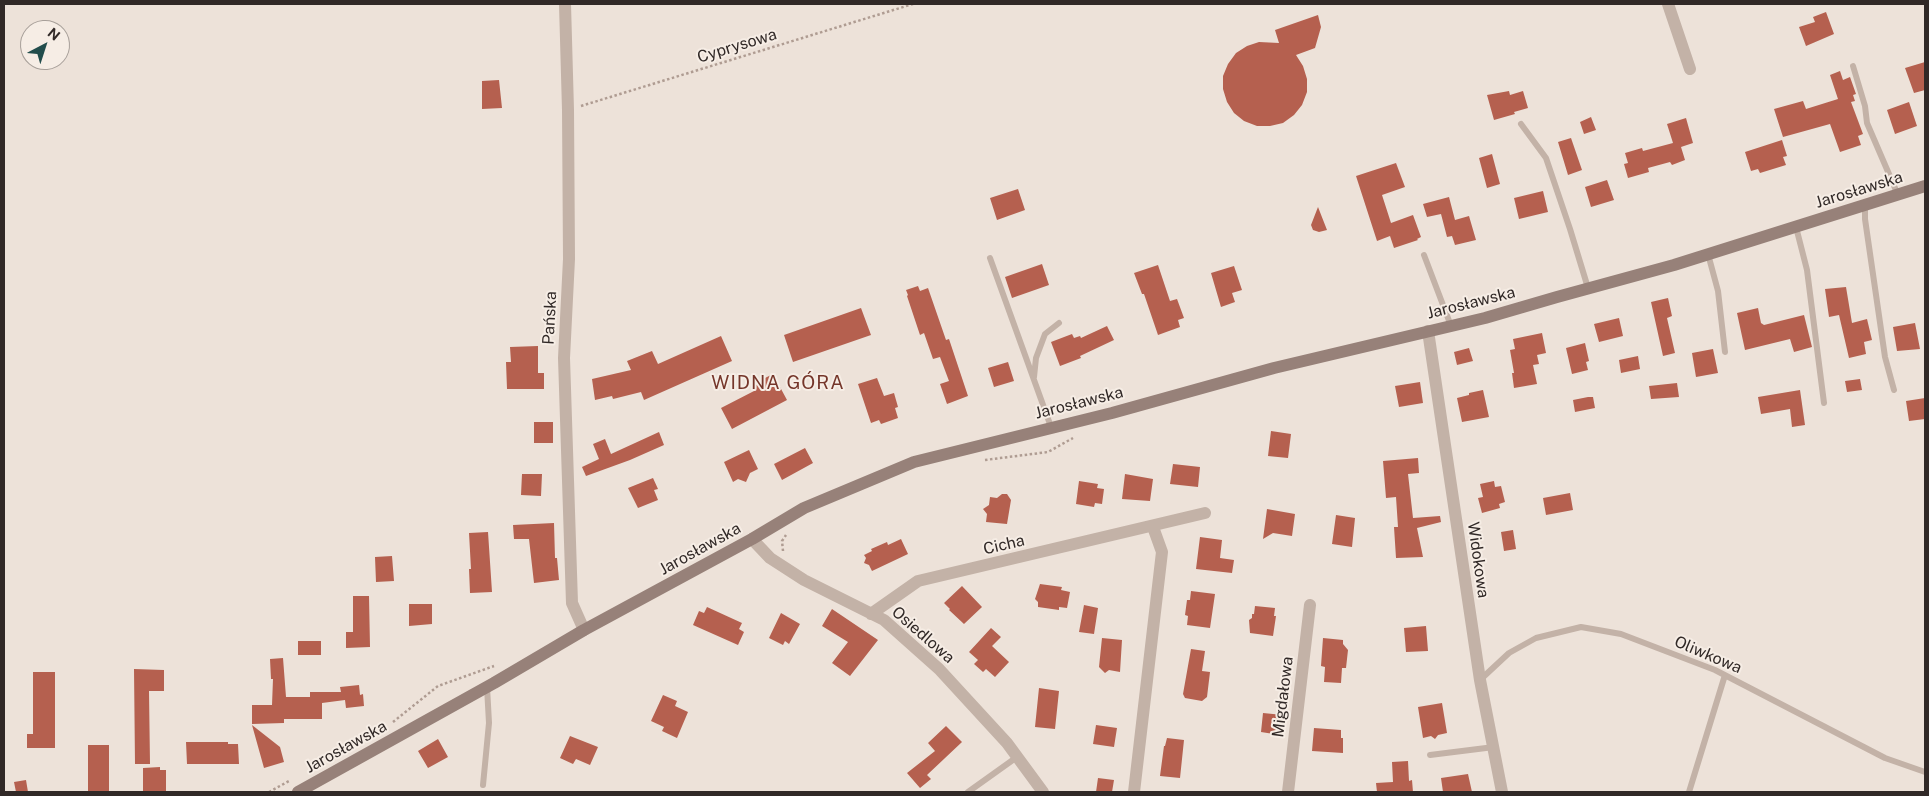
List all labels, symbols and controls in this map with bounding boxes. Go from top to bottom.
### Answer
north arrow [20,20,70,70]
text: N [45,25,63,44]
street label: Cyprysowa [695,25,779,67]
street label: Jarosławska [1813,168,1905,212]
street label: Jarosławska [1425,283,1517,323]
street label: Pańska [539,291,561,345]
district label: WIDNA GÓRA [710,372,846,394]
street label: Jarosławska [1033,383,1125,423]
street label: Jarosławska [656,519,744,579]
street label: Widokowa [1463,521,1493,599]
street label: Cicha [982,531,1026,559]
street label: Osiedlowa [888,603,958,667]
street label: Oliwkowa [1671,632,1745,678]
street label: Migdałowa [1269,655,1297,739]
street label: Jarosławska [302,717,390,777]

